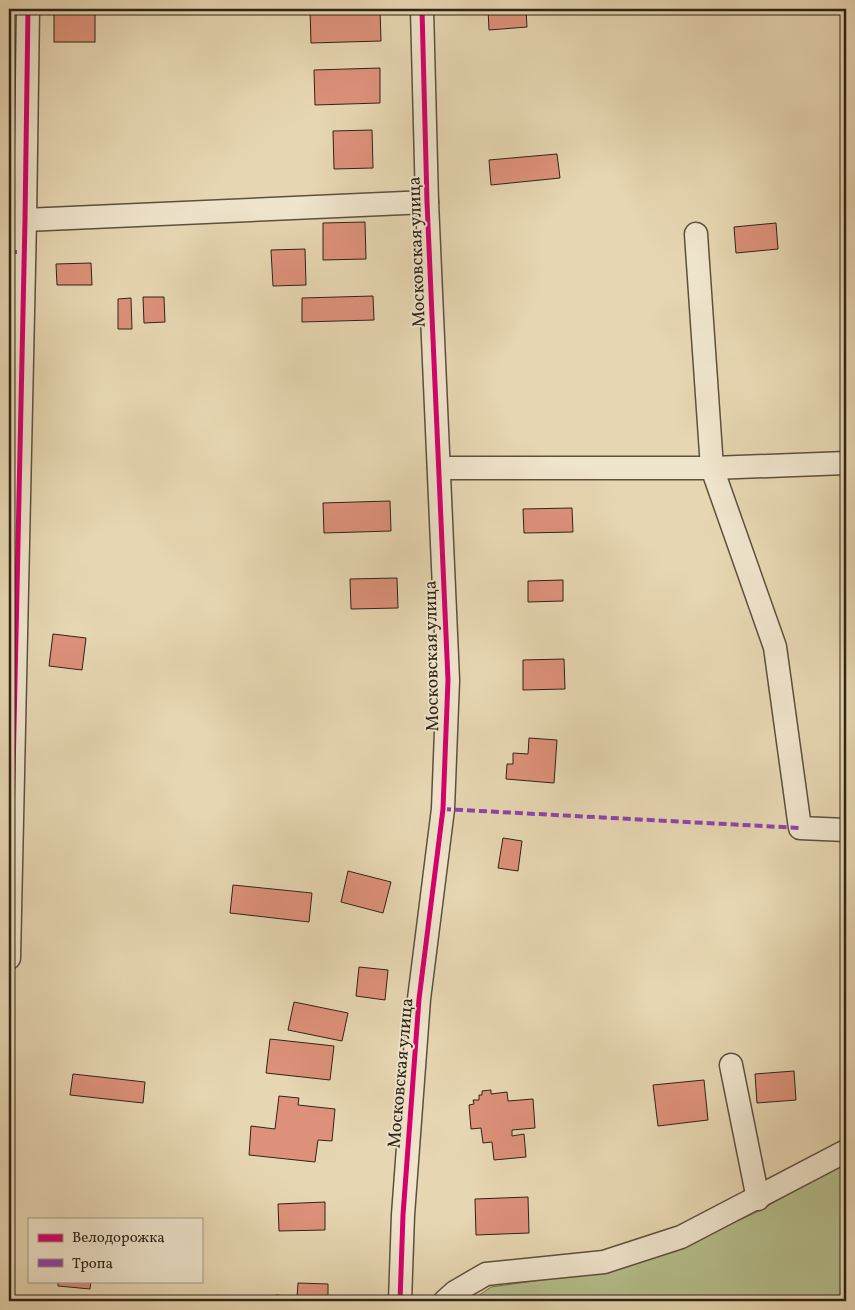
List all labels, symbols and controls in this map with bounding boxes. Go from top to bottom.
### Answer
street label: Московская улица [402,176,433,328]
street label: Московская улица [419,580,446,732]
street label: Московская улица [382,997,421,1150]
legend [28,1218,202,1282]
text: Велодорожка [72,1228,165,1249]
text: Тропа [72,1254,113,1275]

